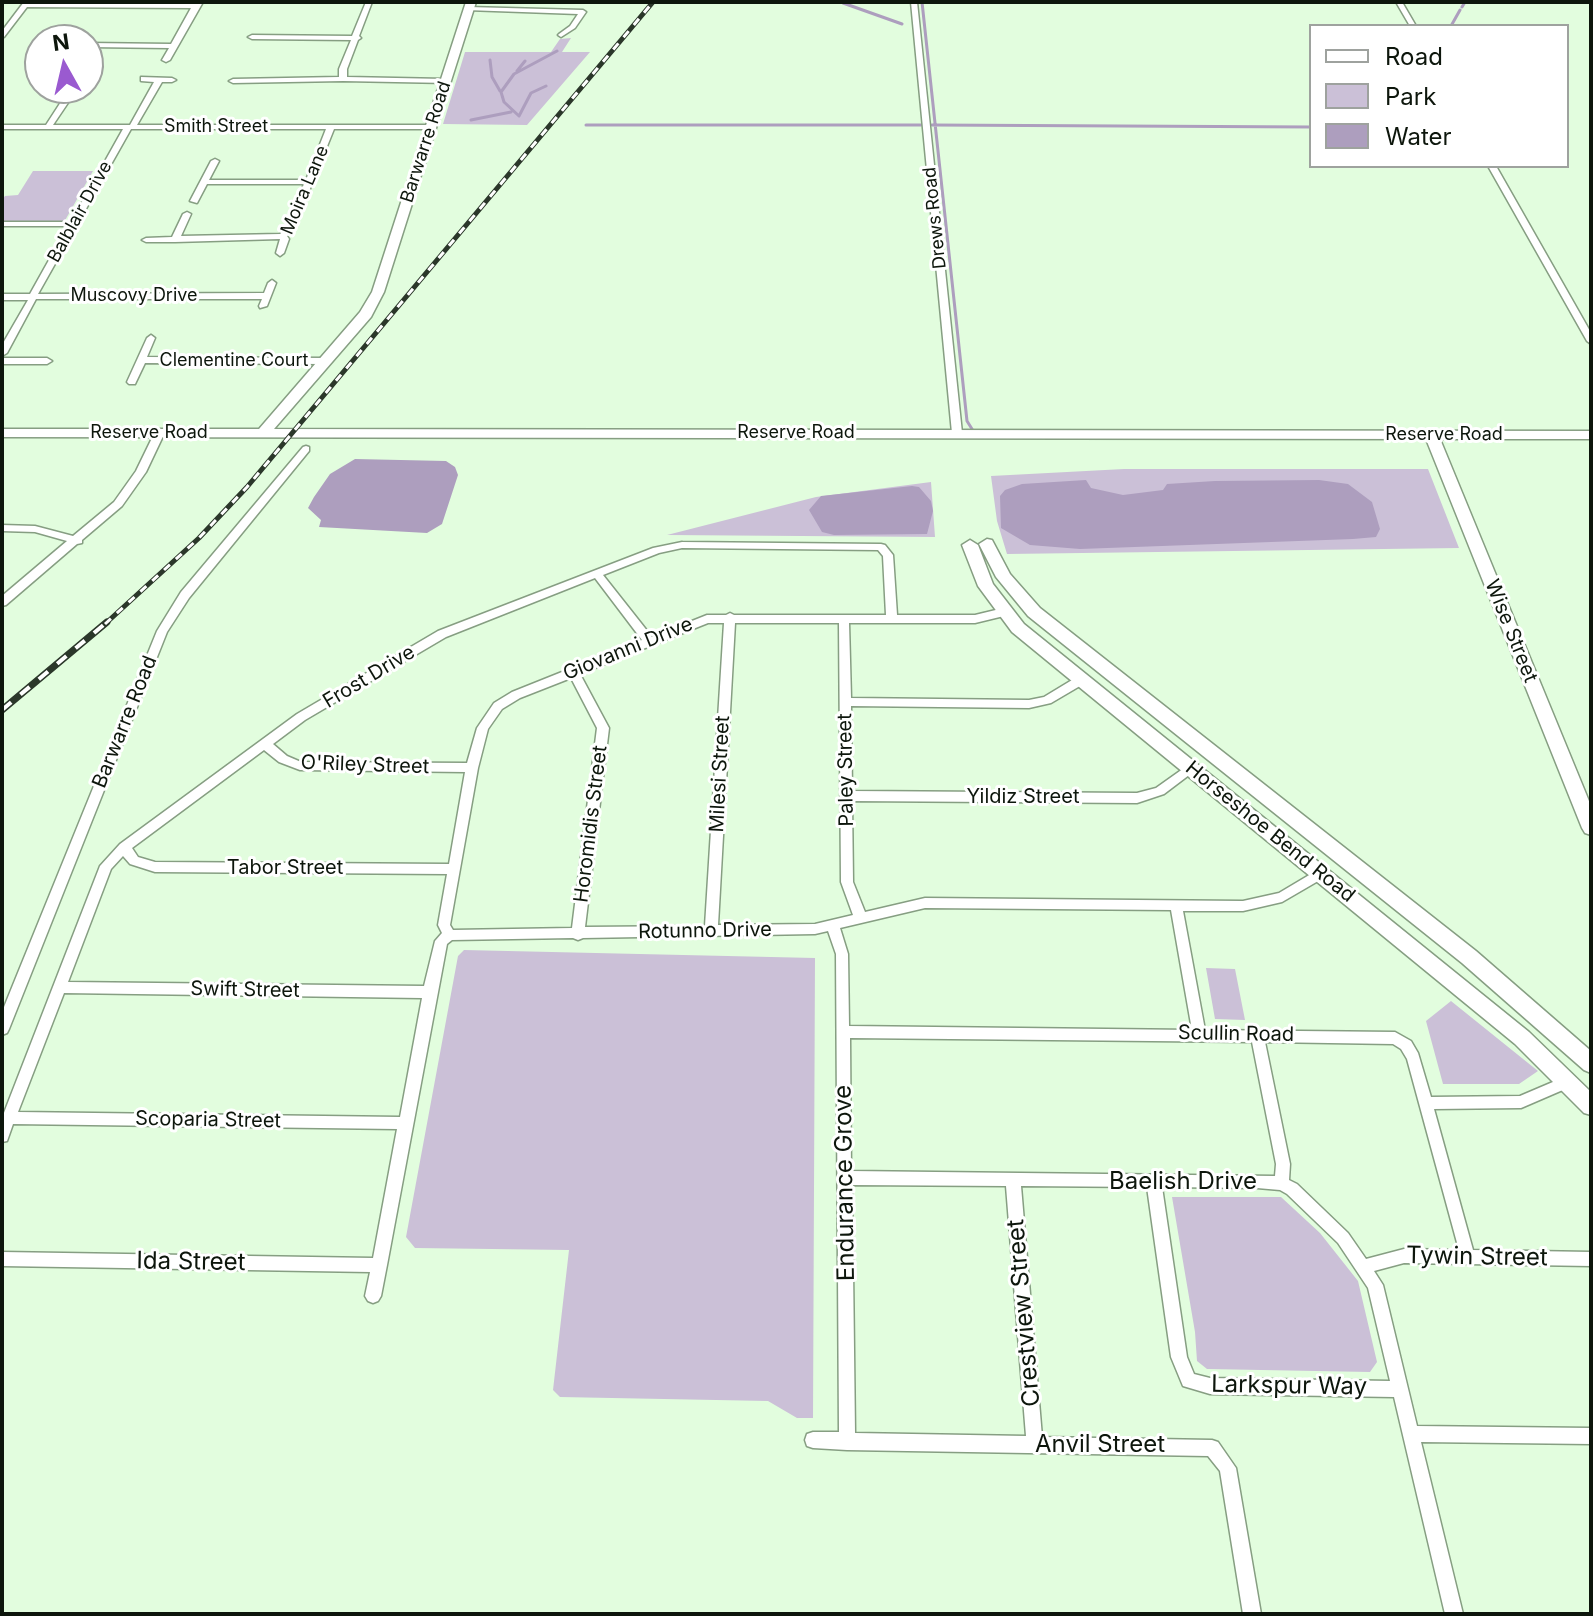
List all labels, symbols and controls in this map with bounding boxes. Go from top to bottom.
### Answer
north arrow [24,24,104,104]
legend [1309,24,1569,168]
text: N [51,28,71,56]
text: Road [1385,42,1443,71]
street label: Barwarre Road [396,79,456,205]
text: Park [1385,82,1436,111]
street label: Smith Street [164,116,268,138]
text: Water [1385,122,1452,151]
street label: Moira Lane [277,142,333,238]
street label: Balblair Drive [43,158,117,266]
street label: Drews Road [919,166,951,270]
street label: Muscovy Drive [70,285,198,307]
street label: Clementine Court [160,350,308,372]
street label: Reserve Road [90,422,208,444]
street label: Reserve Road [737,422,855,444]
street label: Reserve Road [1385,424,1503,446]
street label: Wise Street [1479,576,1543,686]
street label: Giovanni Drive [560,612,696,686]
street label: Frost Drive [319,640,419,714]
street label: Barwarre Road [88,653,162,791]
street label: Paley Street [833,713,859,827]
street label: Milesi Street [705,715,735,833]
street label: Horomidis Street [569,744,613,904]
street label: O'Riley Street [300,751,430,779]
street label: Horseshoe Bend Road [1180,756,1360,908]
street label: Yildiz Street [967,785,1079,809]
street label: Tabor Street [227,856,343,880]
street label: Rotunno Drive [638,918,772,944]
street label: Swift Street [190,977,300,1003]
street label: Scullin Road [1178,1021,1294,1047]
street label: Endurance Grove [829,1085,861,1281]
street label: Scoparia Street [135,1107,281,1133]
street label: Baelish Drive [1109,1168,1257,1196]
street label: Crestview Street [1001,1218,1047,1408]
street label: Tywin Street [1406,1241,1548,1273]
street label: Ida Street [136,1247,246,1277]
street label: Larkspur Way [1211,1370,1367,1402]
street label: Anvil Street [1035,1431,1165,1459]

